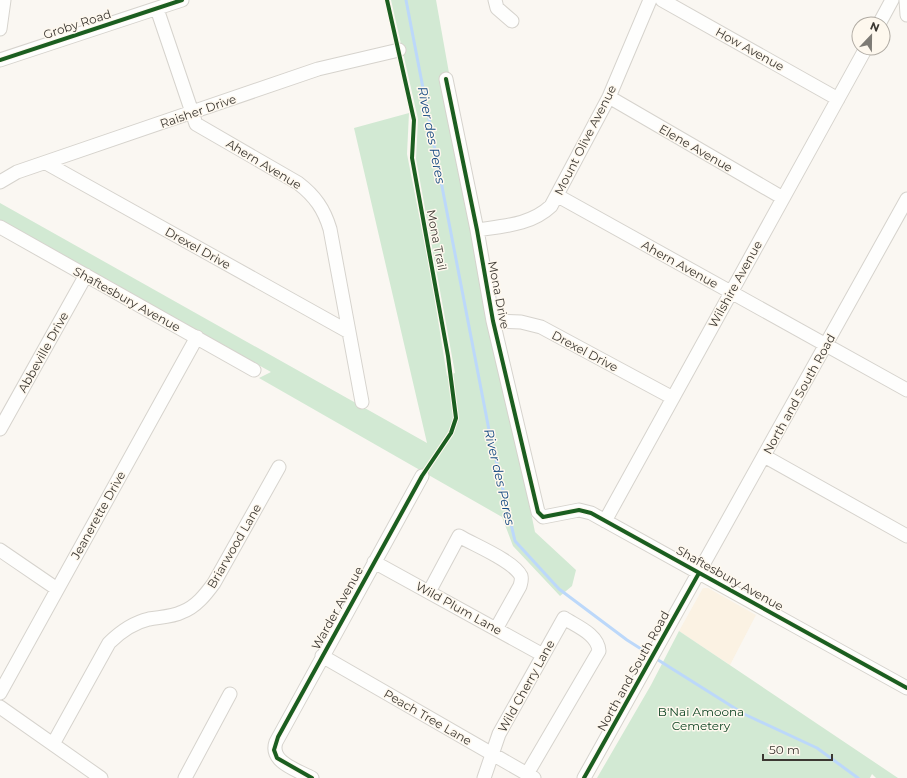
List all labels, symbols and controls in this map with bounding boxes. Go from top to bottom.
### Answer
street label: Groby Road [41,6,113,42]
north arrow [851,16,891,56]
text: N [868,19,881,35]
street label: How Avenue [713,24,787,74]
street label: Mount Olive Avenue [551,82,619,198]
water label: River des Peres [415,85,449,186]
street label: Raisher Drive [158,91,238,131]
street label: Elene Avenue [657,121,735,175]
street label: Ahern Avenue [224,136,304,192]
street label: Mona Trail [424,208,450,272]
street label: Drexel Drive [162,224,234,272]
street label: Ahern Avenue [639,237,721,291]
street label: Wilshire Avenue [705,238,765,330]
street label: Mona Drive [485,260,513,330]
street label: Shaftesbury Avenue [71,263,183,335]
street label: Abbeville Drive [15,309,71,395]
street label: Drexel Drive [549,327,621,375]
street label: North and South Road [760,331,838,457]
water label: River des Peres [481,427,519,528]
street label: Jeanerette Drive [67,468,128,563]
street label: Briarwood Lane [204,501,264,591]
street label: Shaftesbury Avenue [674,542,786,614]
street label: Warder Avenue [308,564,366,652]
street label: Wild Plum Lane [413,578,505,638]
street label: North and South Road [594,608,672,734]
street label: Wild Cherry Lane [494,637,558,735]
street label: Peach Tree Lane [381,686,475,748]
park label: B'Nai Amoona Cemetery [658,704,744,733]
scale bar [763,736,832,762]
text: 50 m [769,742,800,757]

